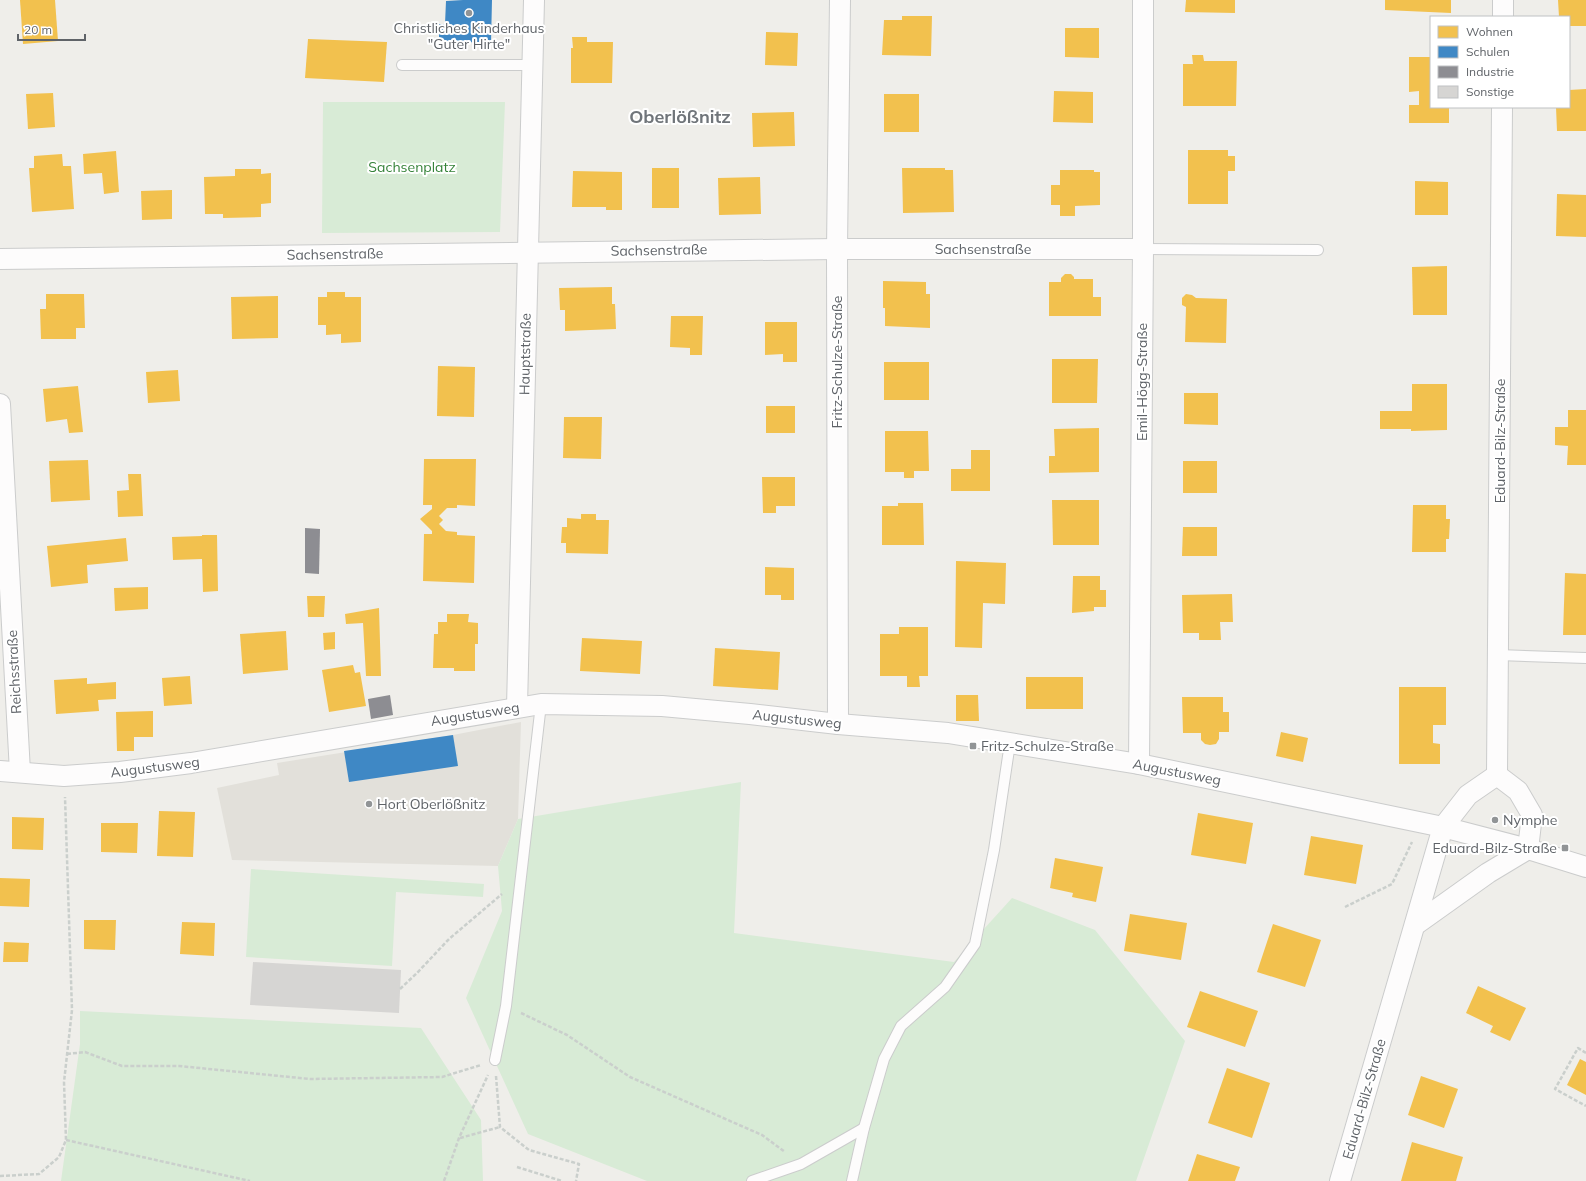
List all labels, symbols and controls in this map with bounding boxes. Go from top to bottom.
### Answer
marker: Christliches Kinderhaus "Guter Hirte" [464,8,474,18]
scale bar [18,16,85,42]
legend [1430,16,1570,108]
place label: Christliches Kinderhaus "Guter Hirte" [393,19,545,53]
text: 20 m [24,22,52,37]
text: Wohnen [1466,24,1513,39]
text: Schulen [1466,44,1510,59]
text: Industrie [1466,64,1514,79]
text: Sonstige [1466,84,1514,99]
district label: Oberlößnitz [629,105,731,128]
park label: Sachsenplatz [368,158,456,176]
street label: Sachsenstraße [610,240,708,260]
street label: Sachsenstraße [935,240,1031,258]
street label: Sachsenstraße [286,244,384,264]
street label: Fritz-Schulze-Straße [828,296,846,428]
street label: Hauptstraße [515,313,535,395]
street label: Emil-Högg-Straße [1133,323,1151,441]
street label: Eduard-Bilz-Straße [1491,379,1509,503]
street label: Reichsstraße [3,629,25,715]
street label: Augustusweg [429,698,521,730]
street label: Augustusweg [751,705,843,733]
place label: Fritz-Schulze-Straße [981,737,1114,755]
marker: Fritz-Schulze-Straße [968,741,978,751]
street label: Augustusweg [109,753,201,781]
street label: Augustusweg [1131,755,1223,789]
place label: Hort Oberlößnitz [377,795,486,813]
marker: Hort Oberlößnitz [364,799,374,809]
place label: Nymphe [1503,811,1557,829]
marker: Nymphe [1490,815,1500,825]
place label: Eduard-Bilz-Straße [1432,839,1557,857]
marker: Eduard-Bilz-Straße [1560,843,1570,853]
street label: Eduard-Bilz-Straße [1338,1037,1390,1161]

